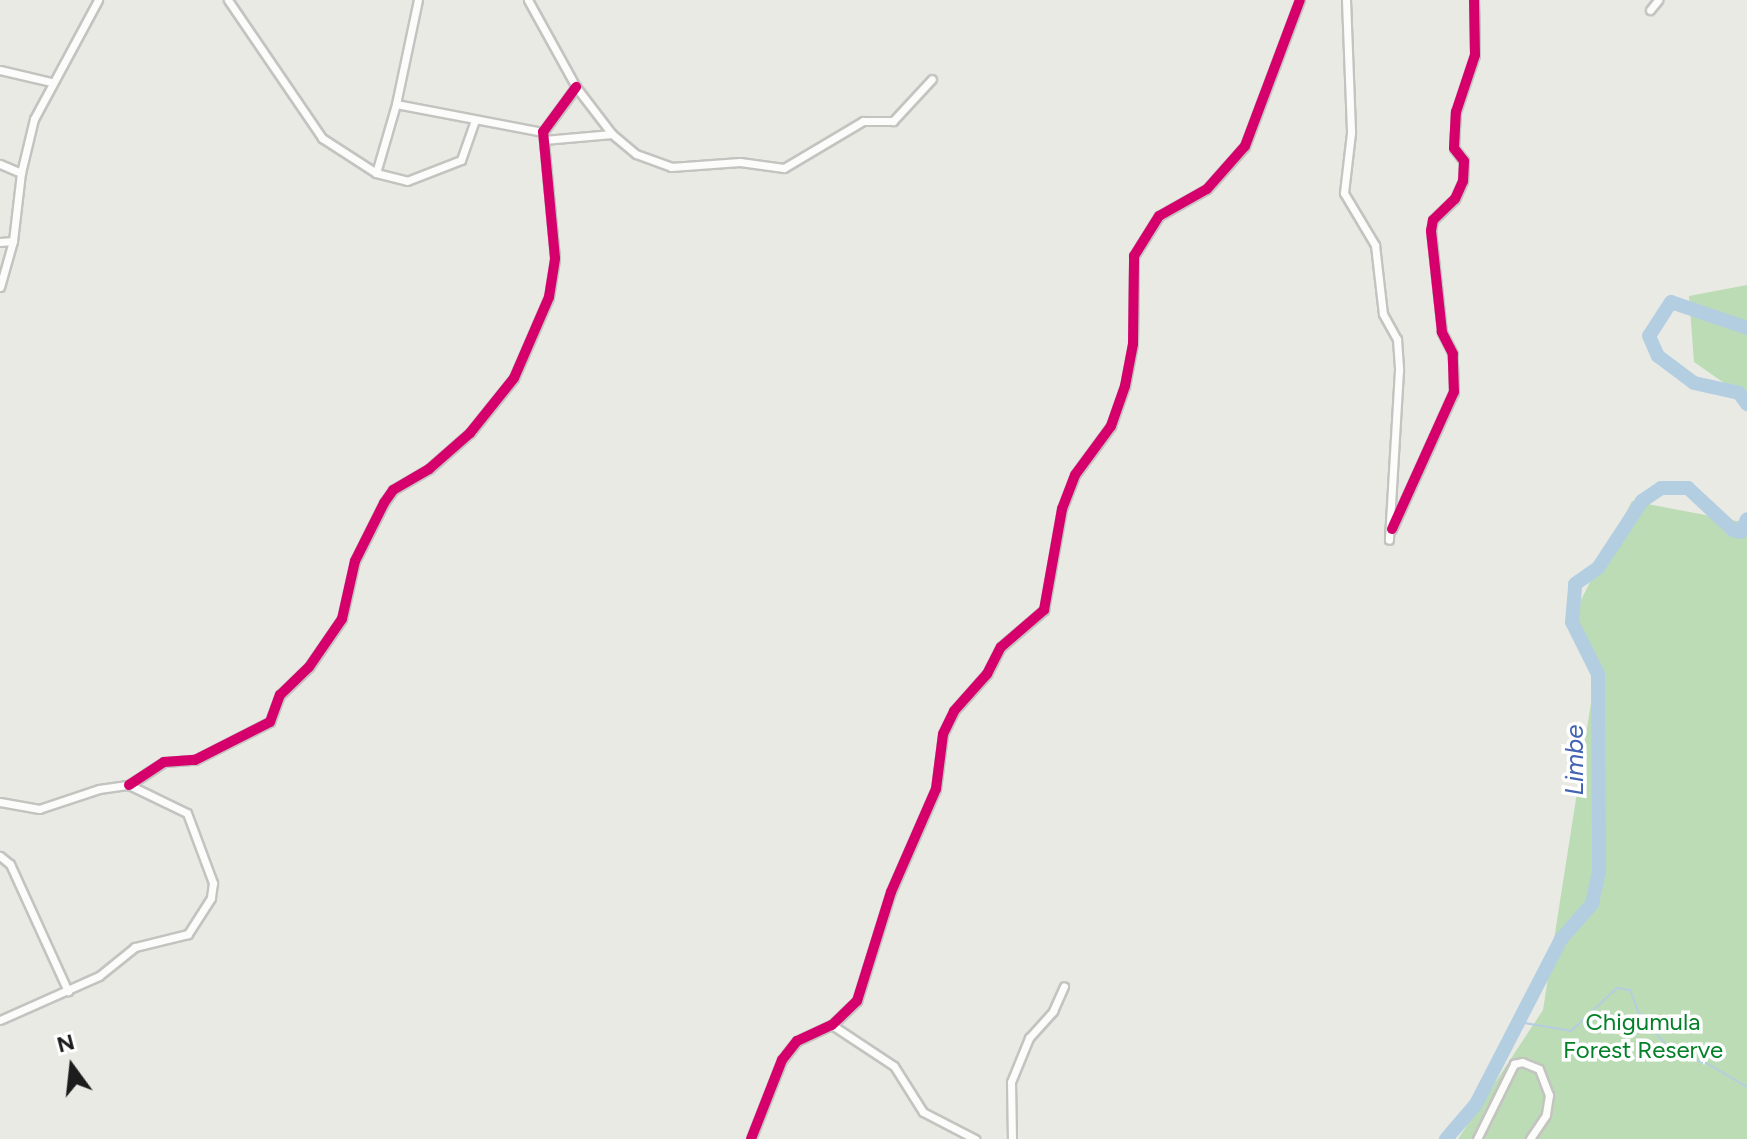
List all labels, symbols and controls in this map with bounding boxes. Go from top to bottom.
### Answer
water label: Limbe [1559,724,1591,796]
park label: Chigumula Forest Reserve [1563,1008,1723,1064]
north arrow [32,1027,112,1107]
text: N [54,1028,77,1059]

